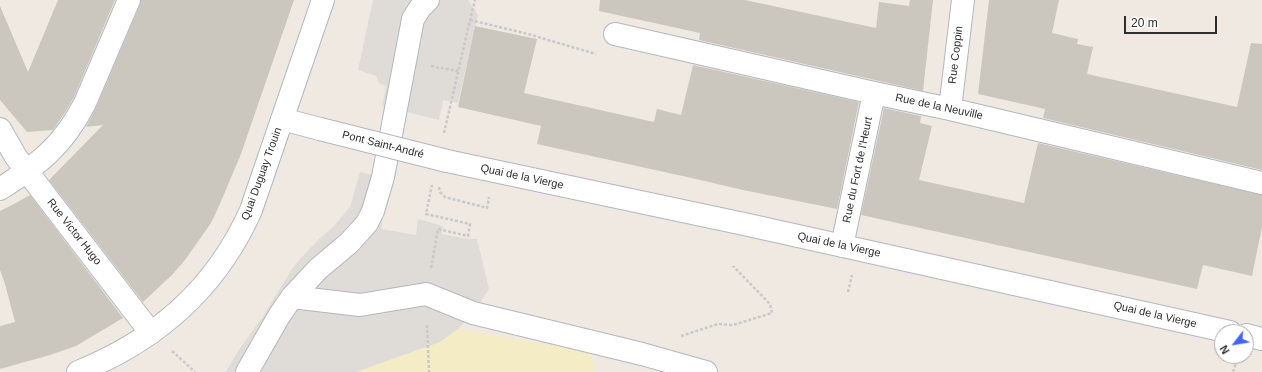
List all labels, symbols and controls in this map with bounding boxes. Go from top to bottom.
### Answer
scale bar [1126,8,1219,34]
text: 20 m [1131,16,1158,30]
street label: Rue Coppin [946,25,966,85]
street label: Rue de la Neuville [894,91,984,123]
street label: Rue du Fort de l'Heurt [840,116,876,224]
street label: Quai Duguay Trouin [239,126,285,222]
street label: Pont Saint-André [341,128,425,162]
street label: Quai de la Vierge [479,162,565,192]
street label: Rue Victor Hugo [44,196,104,268]
street label: Quai de la Vierge [796,230,882,260]
street label: Quai de la Vierge [1112,299,1198,331]
north arrow [1214,324,1254,364]
text: N [1217,343,1232,356]

